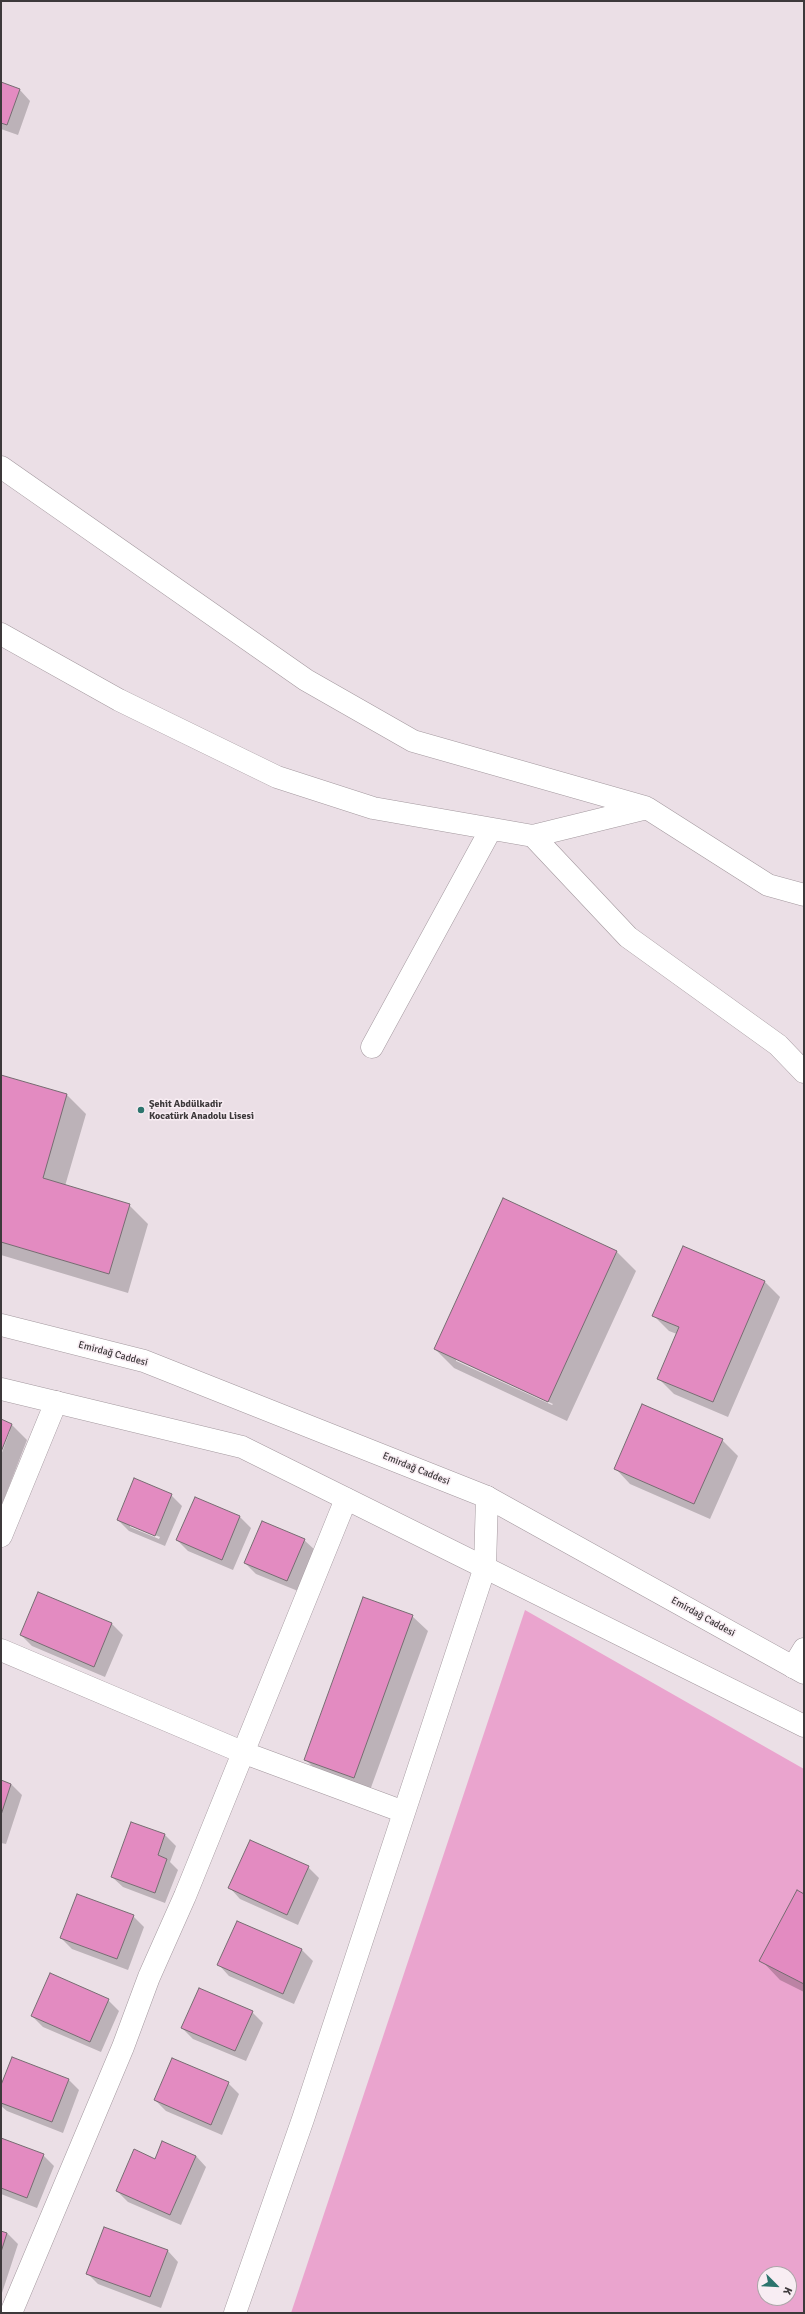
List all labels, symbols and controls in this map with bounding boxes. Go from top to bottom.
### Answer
place label: Şehit Abdülkadir Kocatürk Anadolu Lisesi [149,1098,254,1122]
marker: Şehit Abdülkadir Kocatürk Anadolu Lisesi [136,1105,146,1115]
street label: Emirdağ Caddesi [77,1339,149,1369]
street label: Emirdağ Caddesi [381,1450,451,1488]
street label: Emirdağ Caddesi [669,1594,737,1640]
north arrow [757,2266,797,2306]
text: K [780,2285,795,2296]

